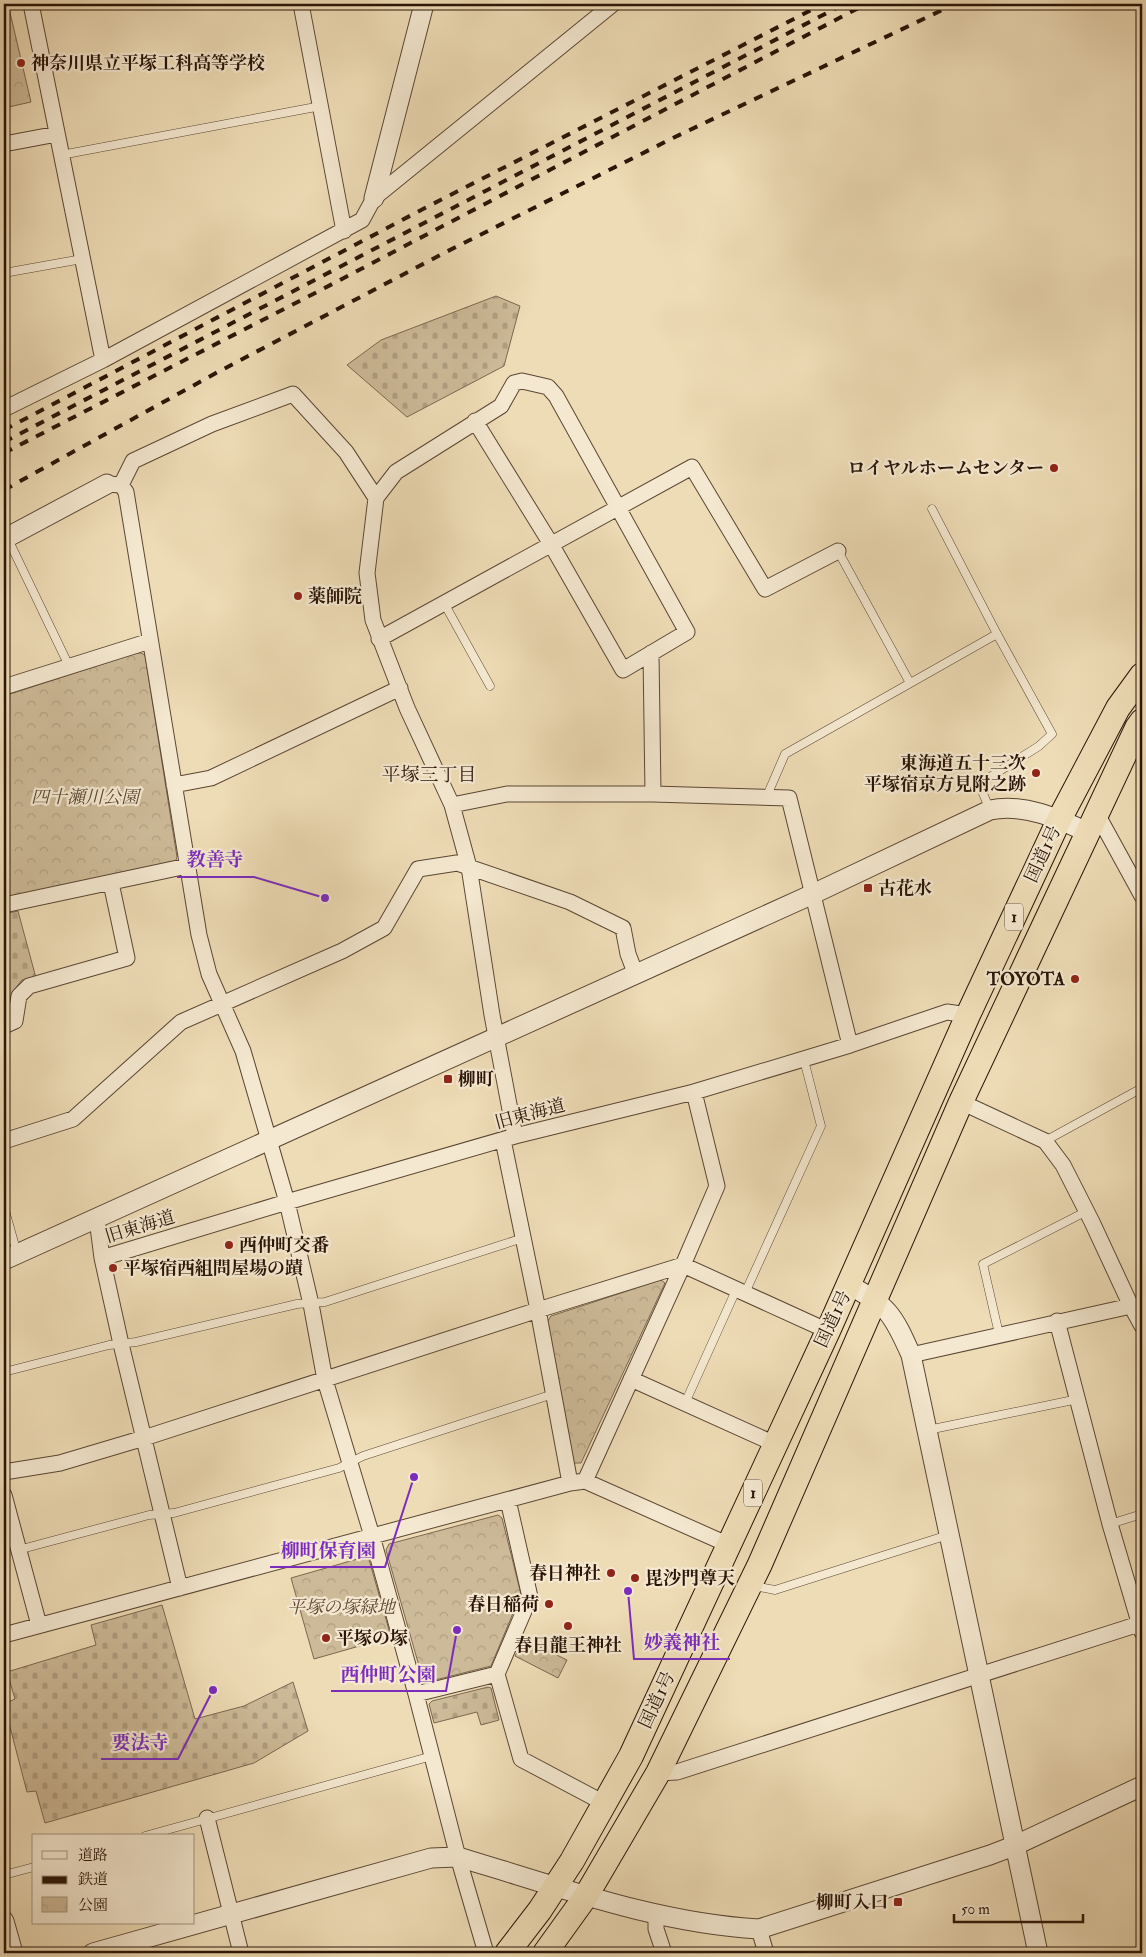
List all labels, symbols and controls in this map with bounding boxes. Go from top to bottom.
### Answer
place label: 神奈川県立平塚工科高等学校 [31,52,265,75]
marker: 神奈川県立平塚工科高等学校 [15,57,27,69]
place label: ロイヤルホームセンター [847,457,1044,480]
marker: ロイヤルホームセンター [1048,462,1060,474]
place label: 薬師院 [308,585,362,608]
marker: 薬師院 [292,590,304,602]
place label: 東海道五十三次 平塚宿京方見附之跡 [864,752,1026,796]
district label: 平塚三丁目 [381,763,477,787]
marker: 東海道五十三次 平塚宿京方見附之跡 [1030,767,1042,779]
park label: 四十瀬川公園 [31,786,142,809]
street label: 国道1号 [1020,822,1066,886]
callout: 教善寺 [177,843,254,877]
text: 教善寺 [186,848,244,872]
place label: 古花水 [878,877,932,900]
marker: 古花水 [862,882,874,894]
road number: 1 [1005,904,1023,930]
place label: TOYOTA [986,968,1066,991]
marker: TOYOTA [1069,973,1081,985]
place label: 柳町 [458,1068,494,1091]
marker: 柳町 [442,1073,454,1085]
street label: 旧東海道 [492,1094,568,1134]
street label: 旧東海道 [102,1205,178,1249]
place label: 西仲町交番 [239,1234,329,1257]
marker: 西仲町交番 [223,1239,235,1251]
place label: 平塚宿西組問屋場の蹟 [123,1257,303,1280]
marker: 平塚宿西組問屋場の蹟 [107,1262,119,1274]
street label: 国道1号 [810,1287,856,1351]
road number: 1 [744,1480,762,1506]
callout: 柳町保育園 [270,1533,385,1567]
text: 柳町保育園 [280,1539,376,1563]
place label: 春日神社 [529,1562,601,1585]
marker: 春日神社 [605,1567,617,1579]
place label: 毘沙門尊天 [645,1567,735,1590]
marker: 毘沙門尊天 [629,1572,641,1584]
place label: 春日稲荷 [467,1593,539,1616]
park label: 平塚の塚緑地 [287,1596,397,1619]
marker: 春日稲荷 [543,1598,555,1610]
marker: 春日龍王神社 [562,1620,574,1632]
callout: 妙義神社 [634,1625,730,1659]
place label: 平塚の塚 [336,1627,408,1650]
text: 妙義神社 [644,1631,720,1655]
marker: 平塚の塚 [320,1632,332,1644]
place label: 春日龍王神社 [514,1634,622,1657]
callout: 西仲町公園 [331,1657,446,1691]
text: 西仲町公園 [340,1663,436,1687]
street label: 国道1号 [634,1668,680,1732]
callout: 要法寺 [101,1725,178,1759]
text: 要法寺 [111,1731,169,1755]
legend [32,1834,195,1924]
text: 道路 [78,1846,108,1865]
text: 鉄道 [78,1870,108,1889]
place label: 柳町入口 [816,1891,888,1914]
scale bar [954,1892,1082,1924]
text: 公園 [78,1896,108,1915]
marker: 柳町入口 [892,1896,904,1908]
text: 50 m [961,1900,990,1919]

